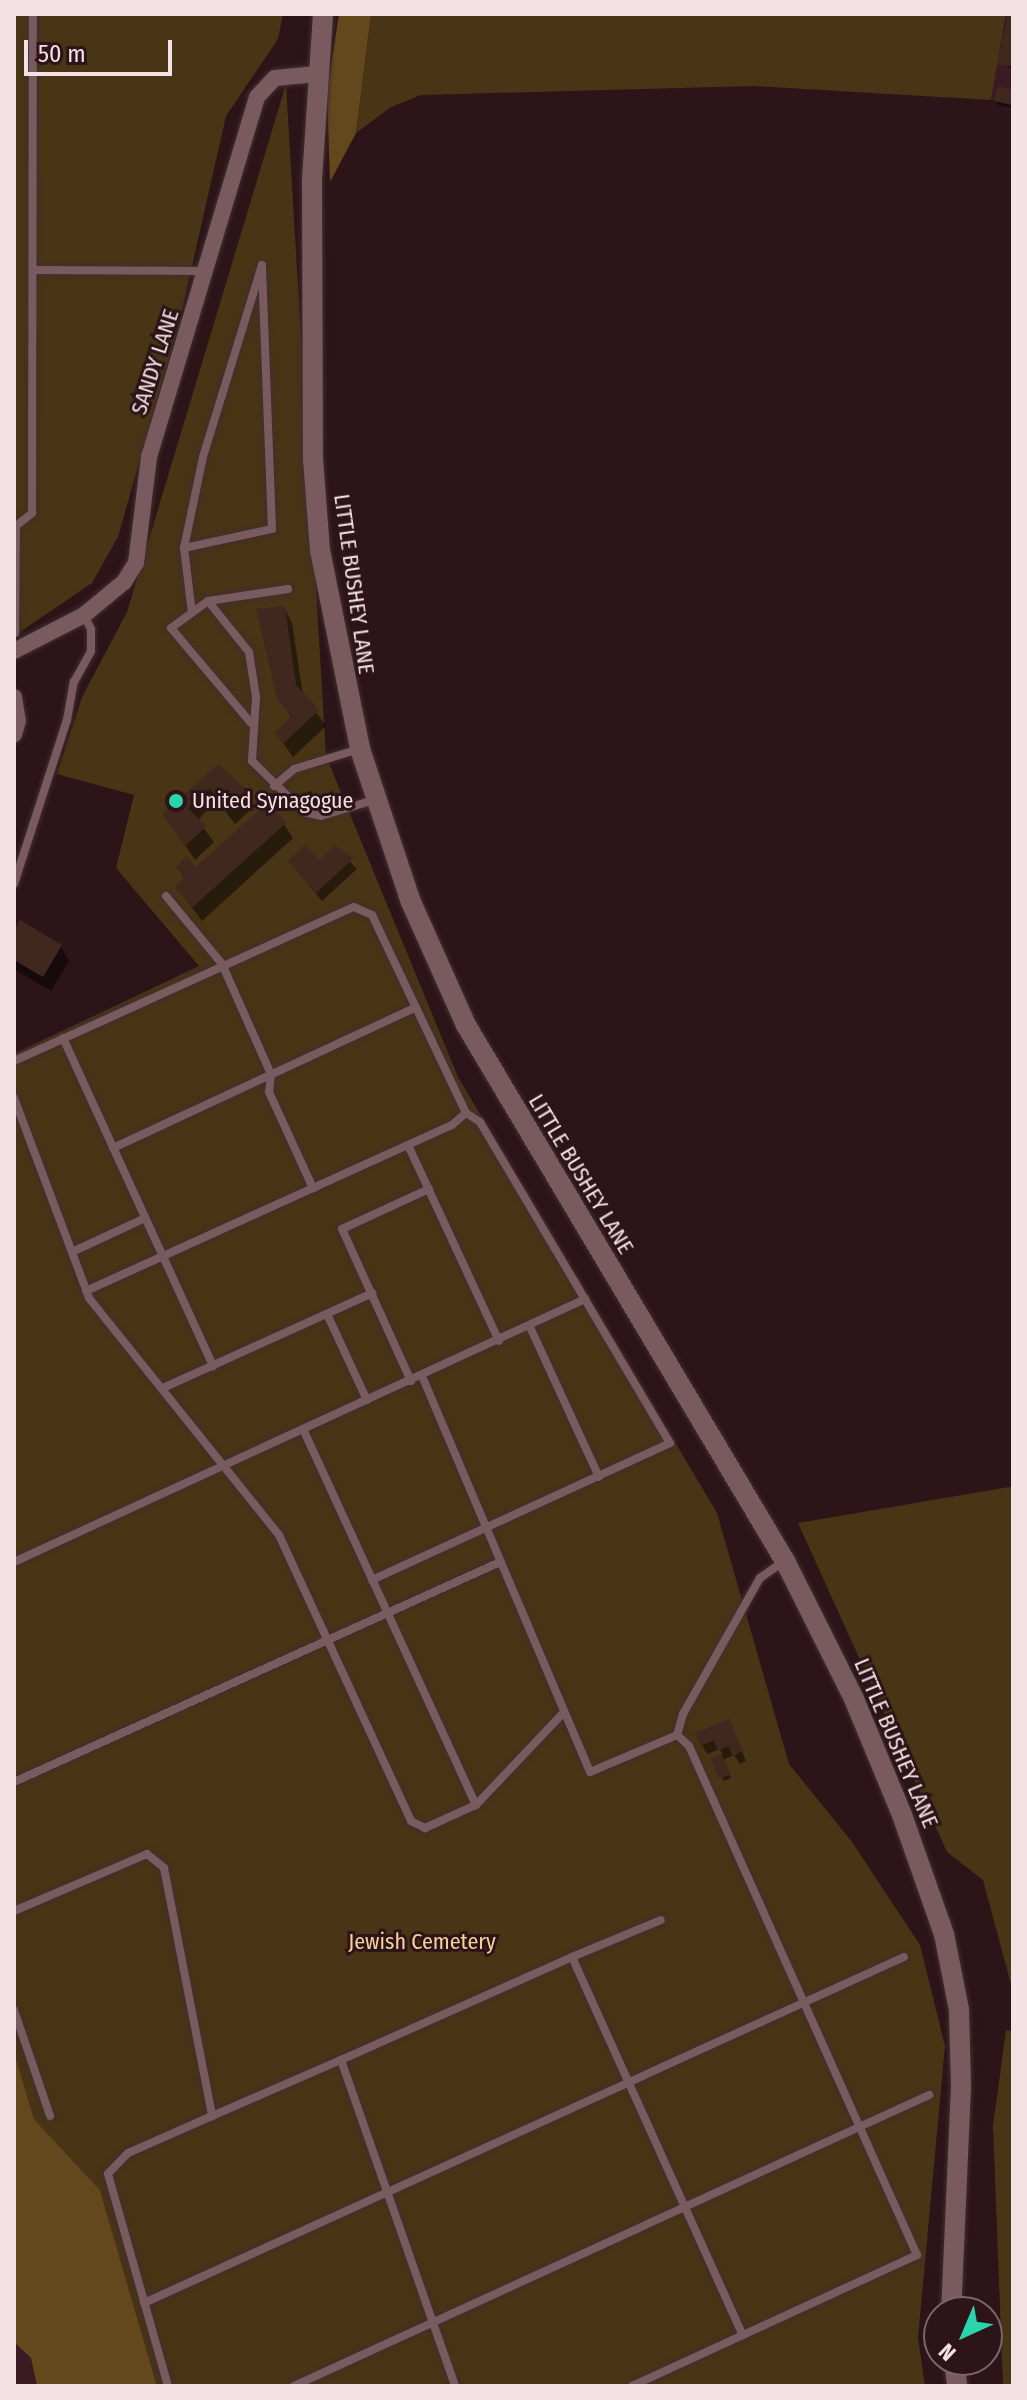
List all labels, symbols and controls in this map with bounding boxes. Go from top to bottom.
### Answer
scale bar [28,24,176,74]
text: 50 m [38,40,86,68]
street label: SANDY LANE [126,306,184,418]
street label: LITTLE BUSHEY LANE [328,492,380,676]
place label: United Synagogue [192,788,353,814]
marker: United Synagogue [167,792,185,810]
street label: LITTLE BUSHEY LANE [523,1089,639,1259]
street label: LITTLE BUSHEY LANE [848,1654,944,1832]
park label: Jewish Cemetery [348,1929,496,1955]
north arrow [923,2296,1003,2376]
text: N [933,2338,961,2366]

